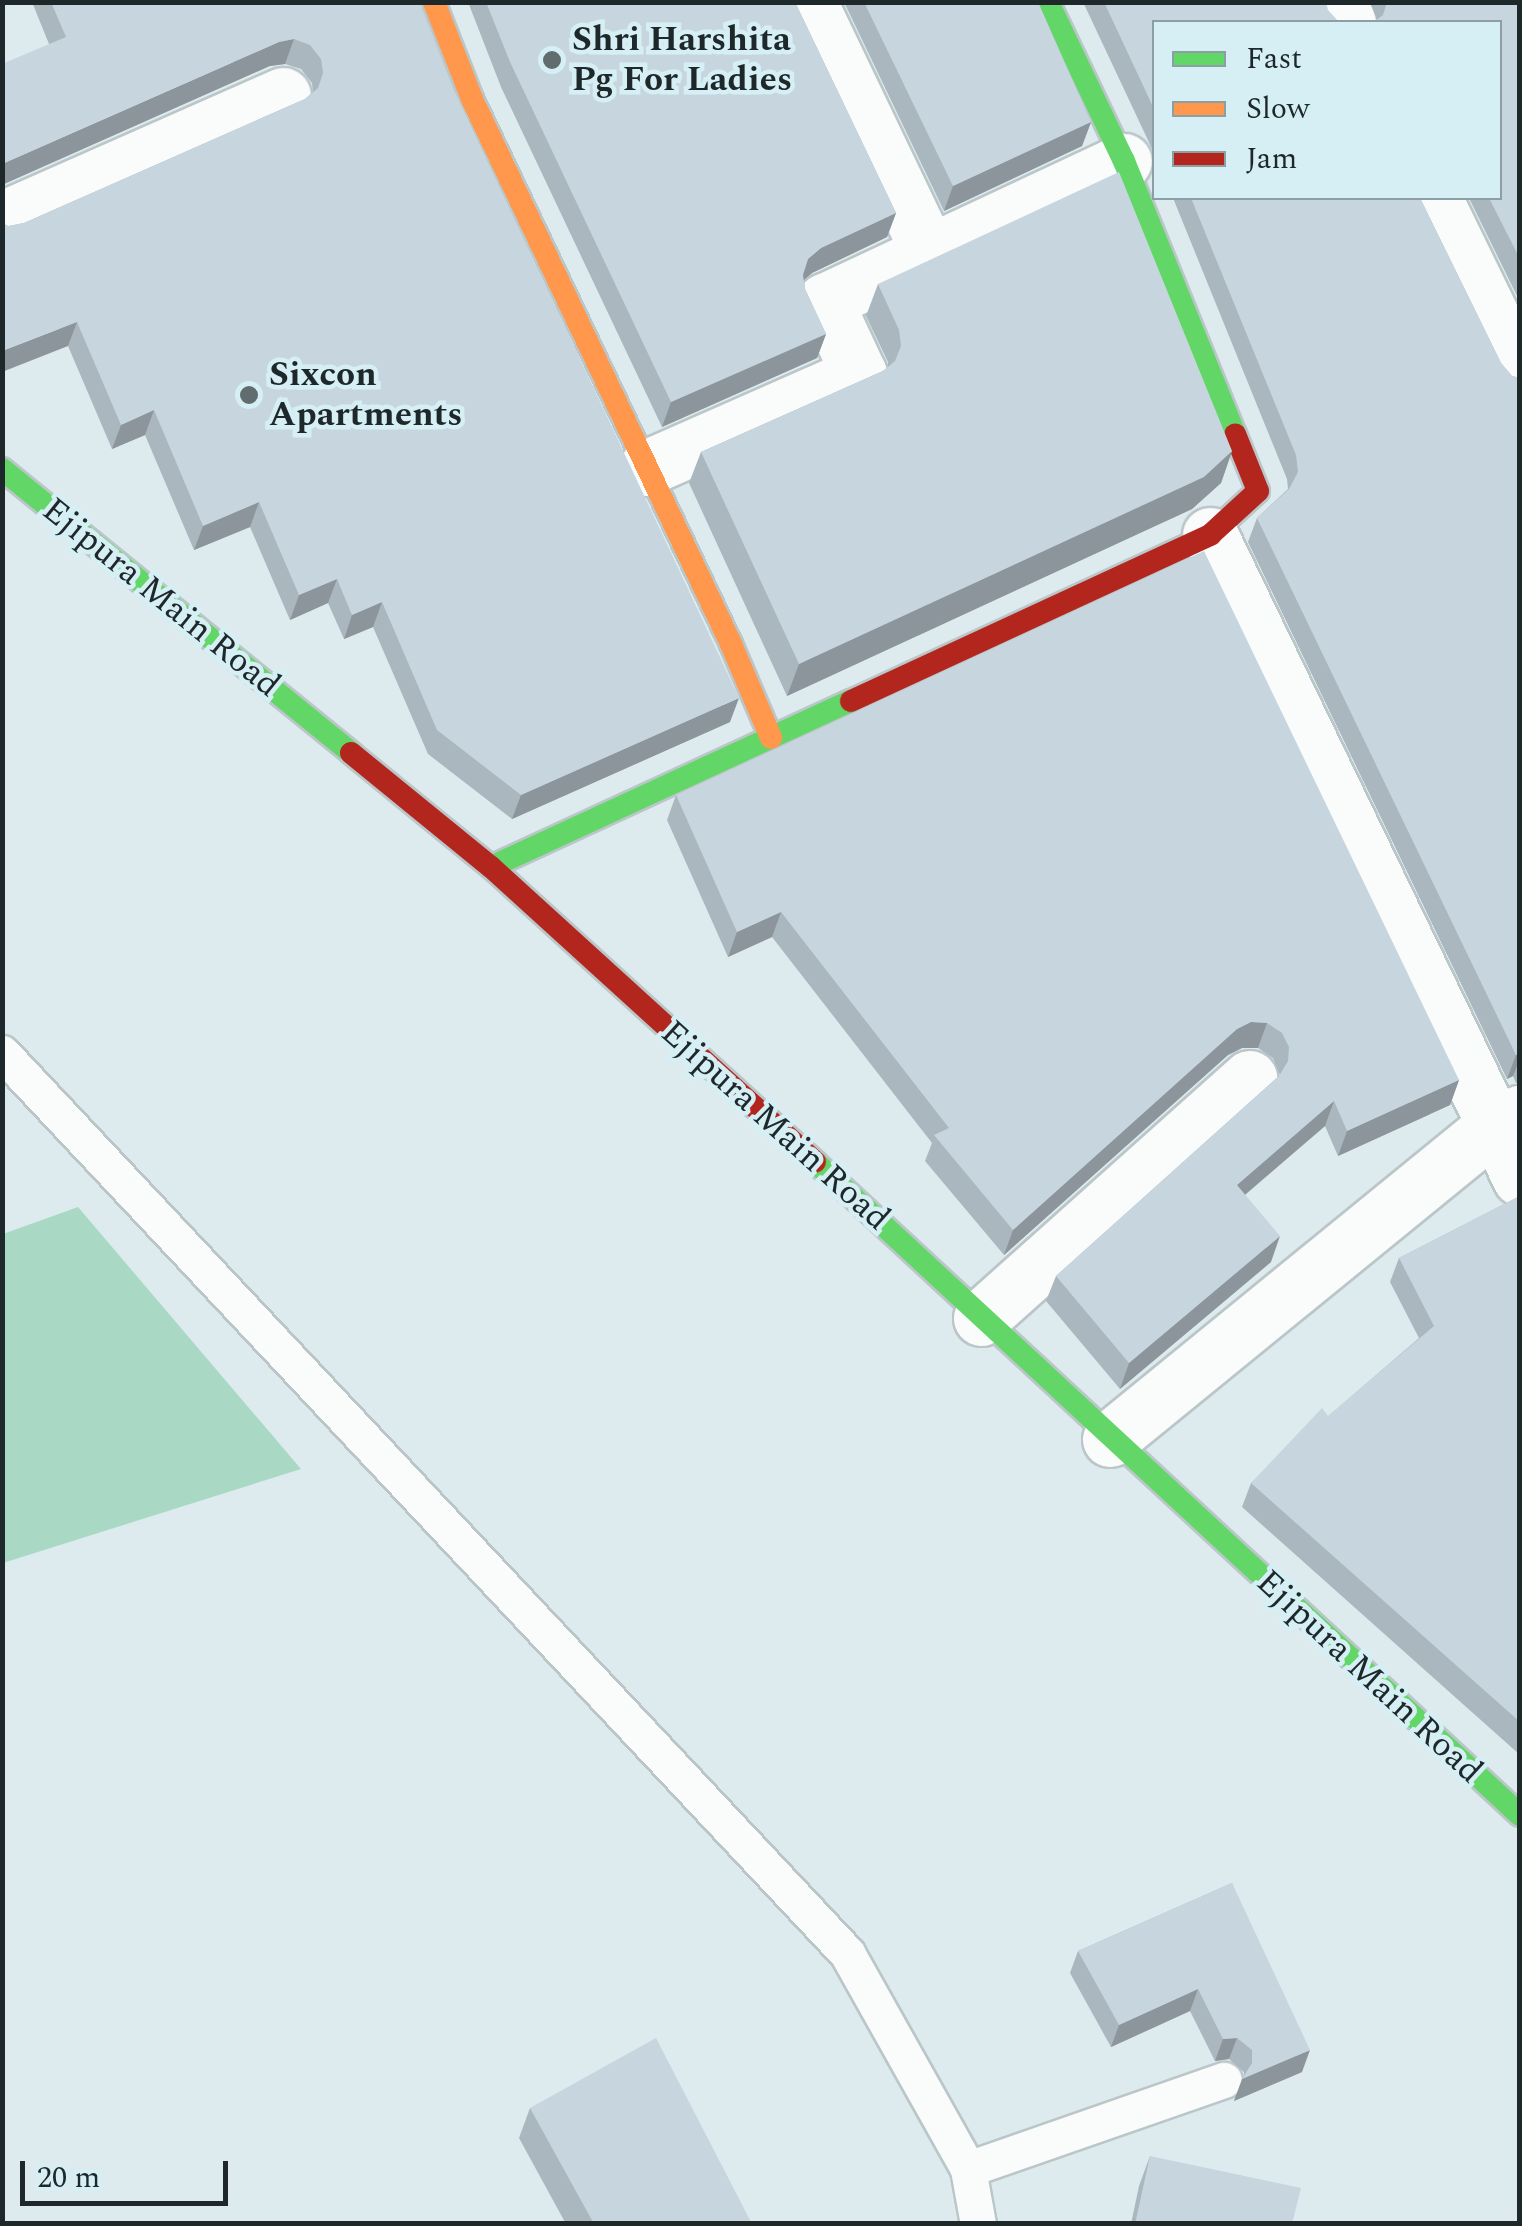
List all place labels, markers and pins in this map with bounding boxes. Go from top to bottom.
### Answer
place label: Shri Harshita Pg For Ladies [572,19,792,101]
marker: Shri Harshita Pg For Ladies [541,49,563,71]
place label: Sixcon Apartments [269,354,463,436]
marker: Sixcon Apartments [238,384,260,406]

